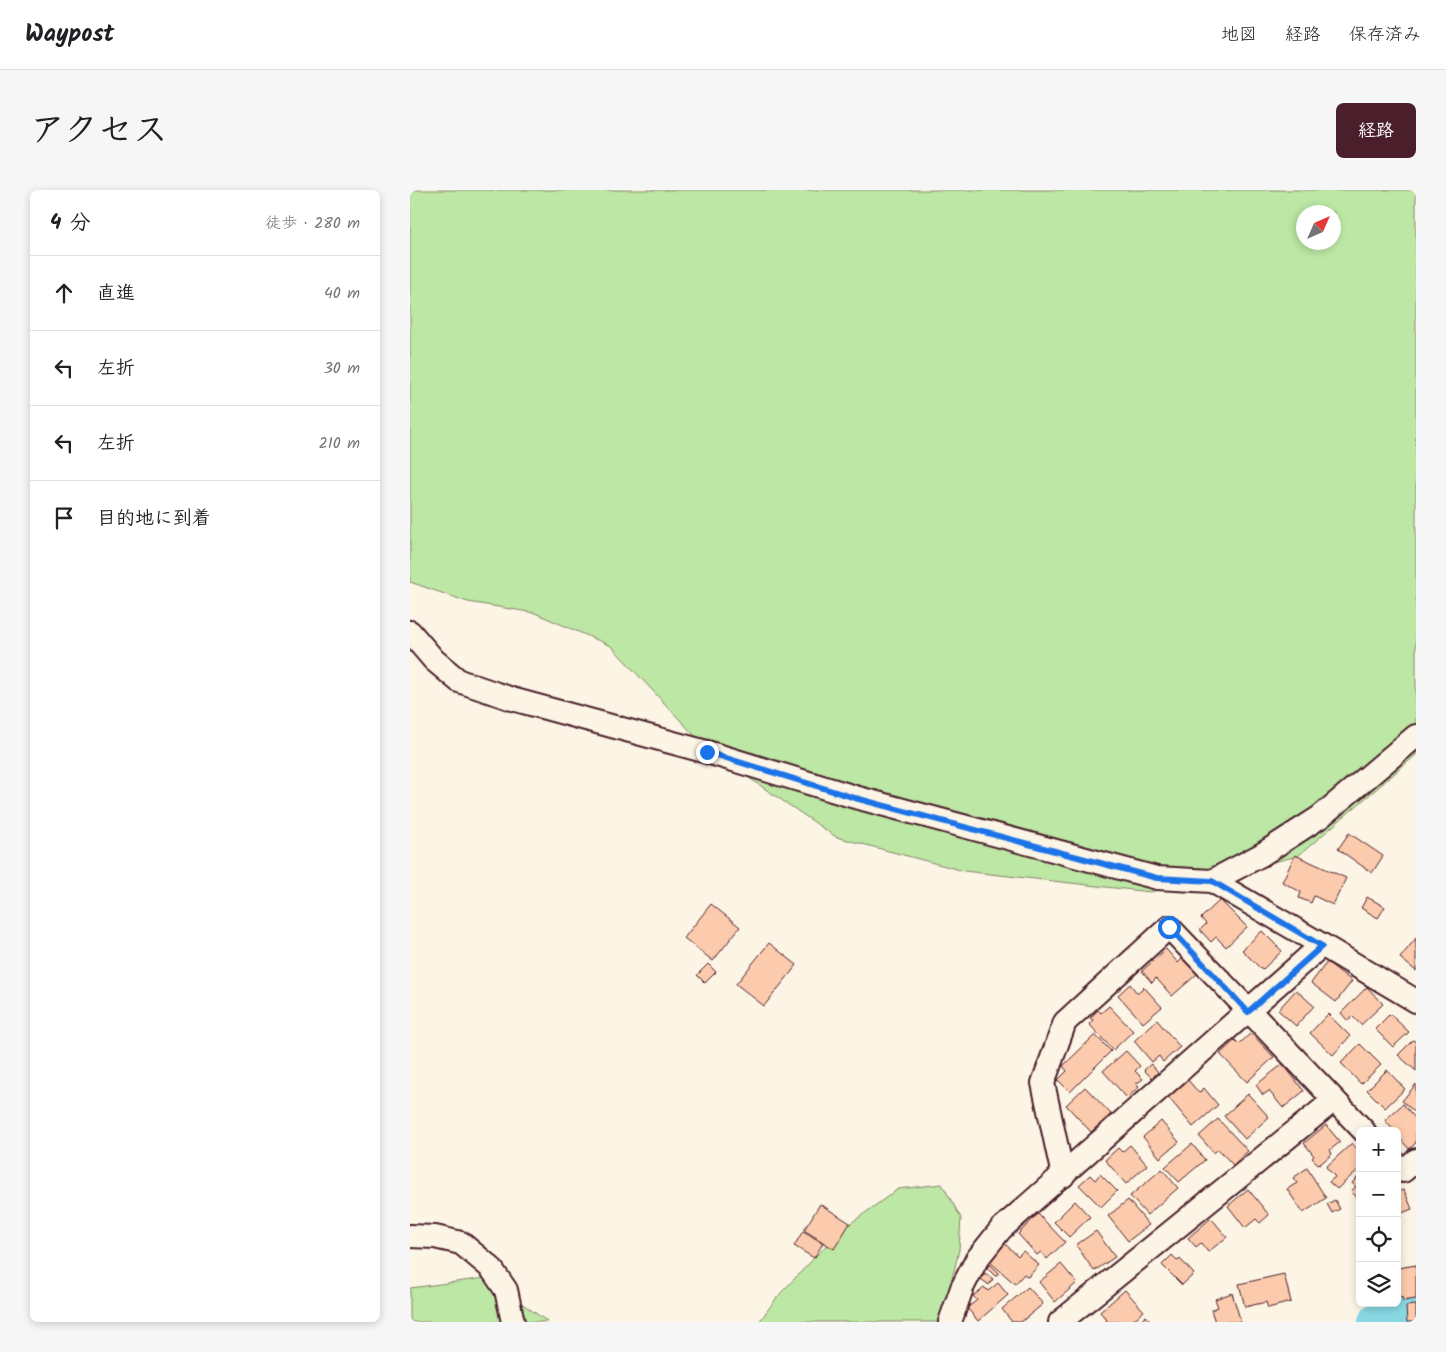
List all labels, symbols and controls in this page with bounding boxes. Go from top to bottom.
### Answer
text: Waypost [25,15,114,54]
text: 地図 [1221,21,1257,50]
text: 経路 [1285,21,1321,50]
text: 保存済み [1349,21,1421,50]
button: 経路 [1336,103,1416,158]
text: アクセス [30,104,168,160]
north arrow [1296,205,1341,250]
text: 4 分 [50,207,91,240]
text: 徒歩 · 280 m [265,211,360,236]
icon: ahead [50,279,78,307]
text: 直進 [97,279,135,309]
text: 40 m [324,281,360,306]
icon: left [50,354,78,382]
text: 左折 [97,354,135,384]
text: 30 m [324,356,360,381]
icon: left [50,429,78,457]
text: 左折 [97,429,135,459]
text: 210 m [319,431,360,456]
icon: arrive [50,504,78,532]
text: 目的地に到着 [97,504,211,534]
route end [696,741,719,764]
route start [1158,916,1181,939]
map controls [1356,1127,1401,1307]
button: + [1356,1127,1401,1172]
button: − [1356,1172,1401,1217]
button: locate [1356,1217,1401,1262]
button: layers [1356,1262,1401,1307]

